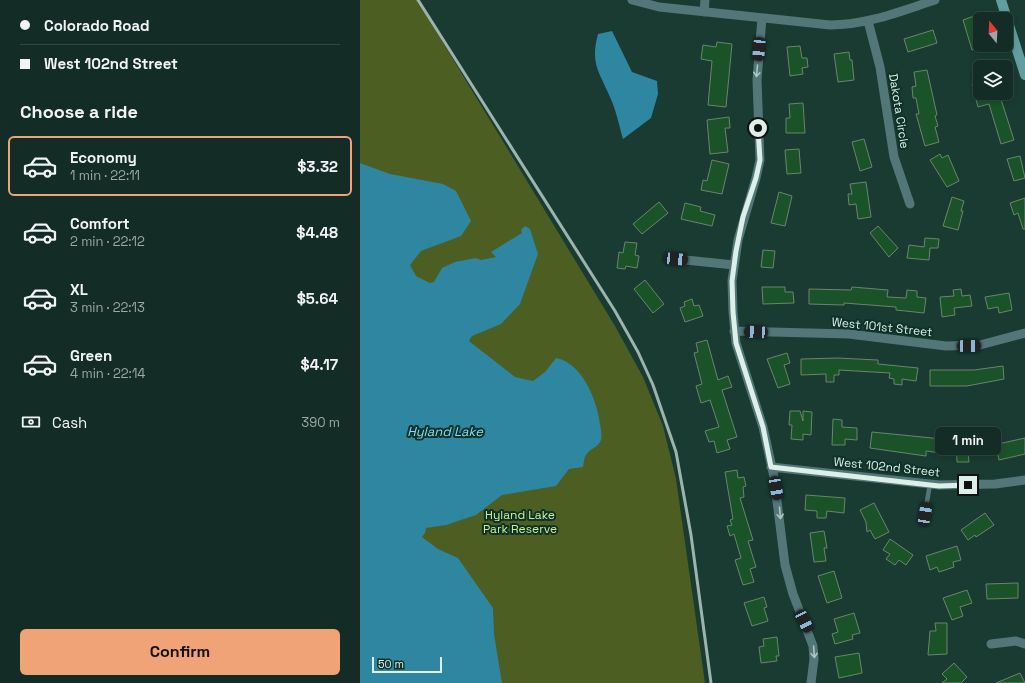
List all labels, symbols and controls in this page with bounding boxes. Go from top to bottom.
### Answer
north arrow [973,12,1013,52]
map controls [973,12,1013,100]
text: Colorado Road [44,16,150,35]
car [752,37,766,61]
text: West 102nd Street [44,54,178,73]
button: layers [973,60,1013,100]
one-way arrow [754,64,761,77]
street label: Dakota Circle [885,72,913,150]
text: Choose a ride [20,100,138,123]
route start [749,119,767,137]
icon: car [22,148,58,184]
text: Economy [70,148,137,167]
text: $3.32 [297,157,338,176]
text: 1 min · 22:11 [70,167,140,184]
icon: car [22,214,58,250]
text: Comfort [70,214,130,233]
text: $4.48 [296,223,338,242]
text: 2 min · 22:12 [70,233,145,250]
car [664,252,688,266]
icon: car [22,280,58,316]
text: XL [70,280,88,299]
text: $5.64 [297,289,338,308]
text: 3 min · 22:13 [70,299,145,316]
street label: West 101st Street [831,314,933,340]
car [744,325,768,339]
car [957,340,981,352]
icon: car [22,346,58,382]
text: Green [70,346,112,365]
text: $4.17 [301,355,338,374]
text: 4 min · 22:14 [70,365,145,382]
icon: cash [20,411,42,433]
text: Cash [52,413,87,432]
text: 390 m [301,414,340,431]
water label: Hyland Lake [407,423,484,440]
callout: 1 min [935,427,1001,455]
text: 1 min [952,432,984,449]
street label: West 102nd Street [833,453,941,481]
car [768,475,784,501]
route end [959,476,977,494]
car [917,501,933,527]
one-way arrow [776,506,783,519]
park label: Hyland Lake Park Reserve [483,507,557,537]
car [793,608,815,634]
button: Confirm [20,629,340,675]
one-way arrow [810,645,817,658]
scale bar [372,655,442,674]
text: 50 m [378,657,404,671]

